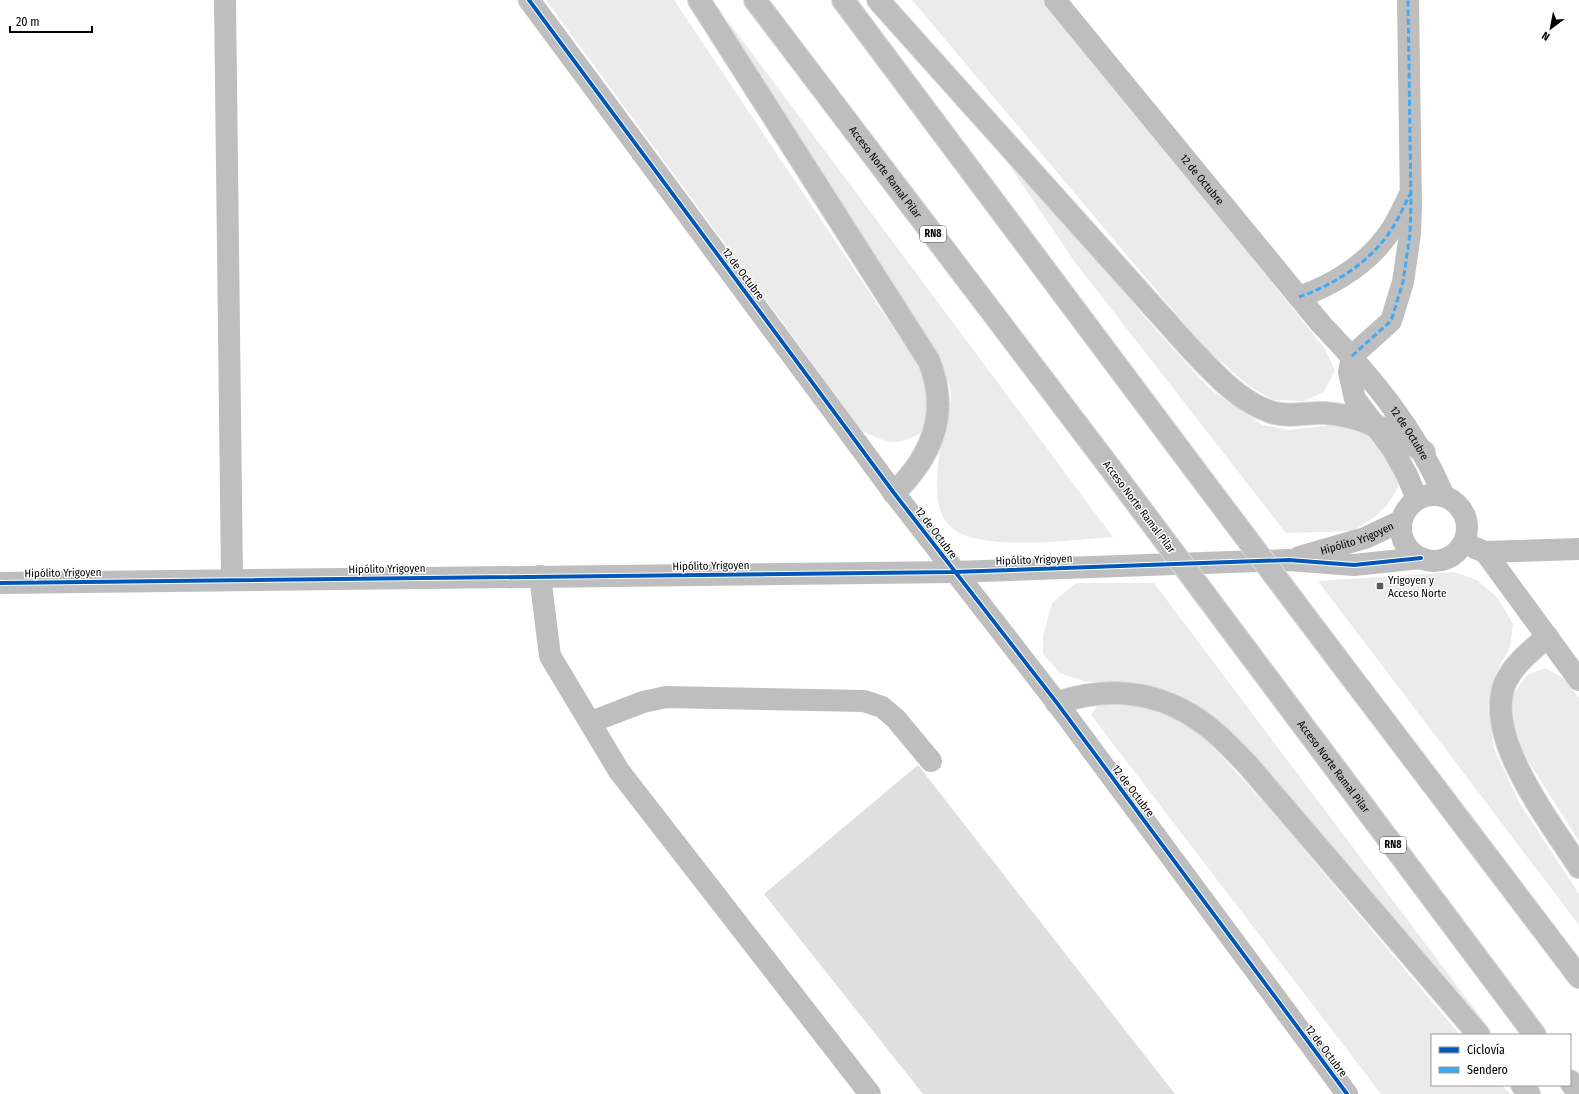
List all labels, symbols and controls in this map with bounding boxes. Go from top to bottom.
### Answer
scale bar [10,8,92,34]
north arrow [1531,8,1571,48]
text: 20 m [16,15,40,29]
text: N [1540,29,1552,43]
street label: Acceso Norte Ramal Pilar [846,123,925,221]
street label: 12 de Octubre [1178,151,1227,207]
road number: RN8 [920,226,946,242]
street label: 12 de Octubre [719,246,767,302]
street label: 12 de Octubre [1387,404,1432,462]
street label: Acceso Norte Ramal Pilar [1100,458,1178,556]
street label: 12 de Octubre [912,505,960,561]
street label: Hipólito Yrigoyen [1319,519,1396,557]
street label: Hipólito Yrigoyen [995,552,1073,568]
street label: Hipólito Yrigoyen [672,559,750,573]
street label: Hipólito Yrigoyen [348,562,426,576]
street label: Hipólito Yrigoyen [24,566,102,580]
place label: Yrigoyen y Acceso Norte [1388,574,1446,600]
marker: Yrigoyen y Acceso Norte [1375,581,1385,591]
street label: Acceso Norte Ramal Pilar [1295,718,1373,815]
street label: 12 de Octubre [1109,763,1157,819]
road number: RN8 [1380,837,1406,853]
street label: 12 de Octubre [1302,1023,1350,1079]
legend [1431,1034,1571,1086]
text: Ciclovía [1467,1043,1505,1057]
text: Sendero [1467,1063,1508,1077]

